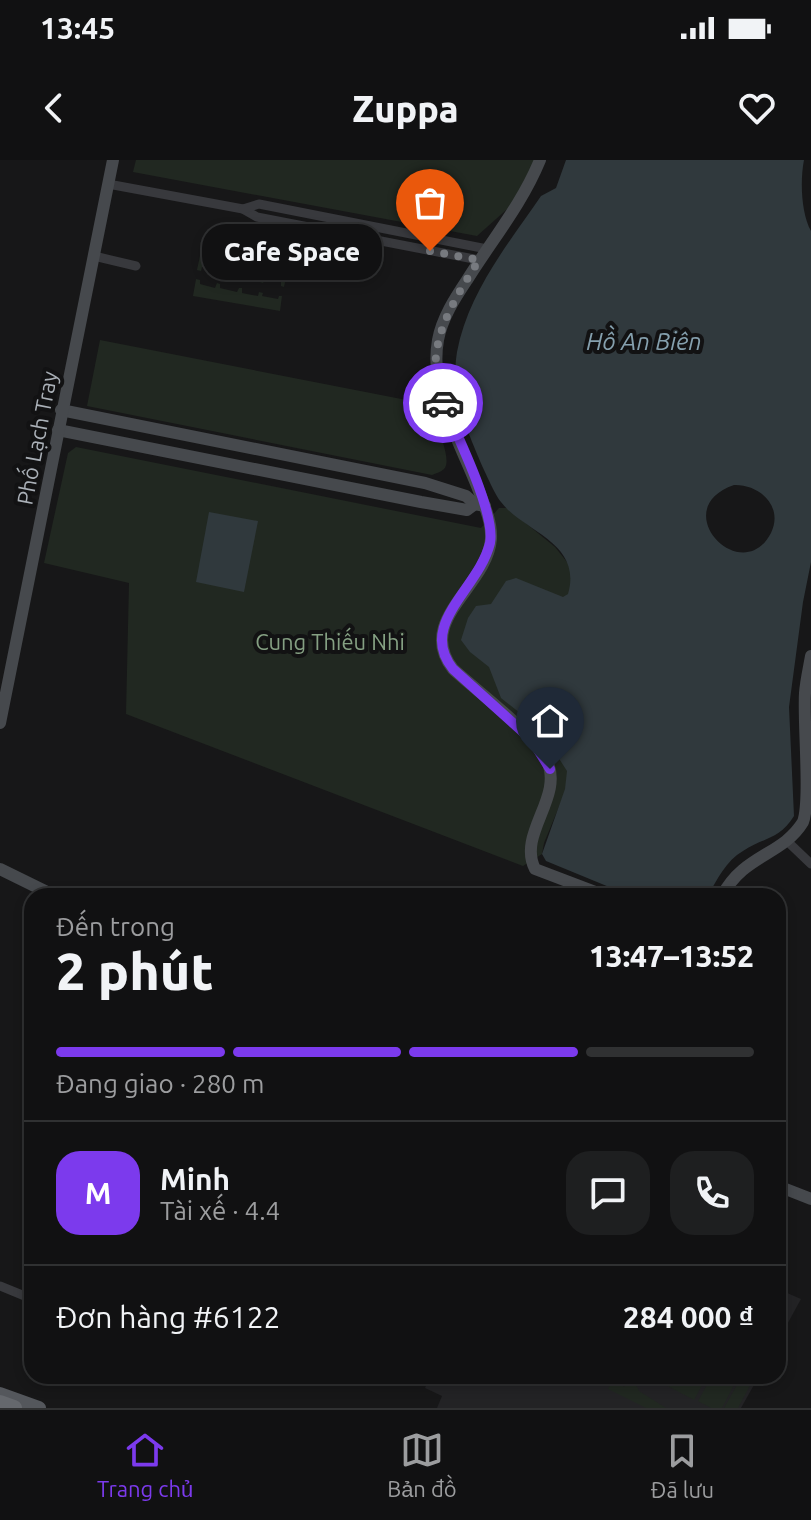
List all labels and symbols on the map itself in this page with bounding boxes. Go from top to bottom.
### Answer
pin [396,169,464,251]
callout: Cafe Space [202,223,382,279]
water label: Hồ An Biên [586,324,702,355]
courier [403,363,483,443]
street label: Phố Lạch Tray [9,368,62,507]
park label: Cung Thiếu Nhi [255,627,405,654]
pin [516,687,584,769]

